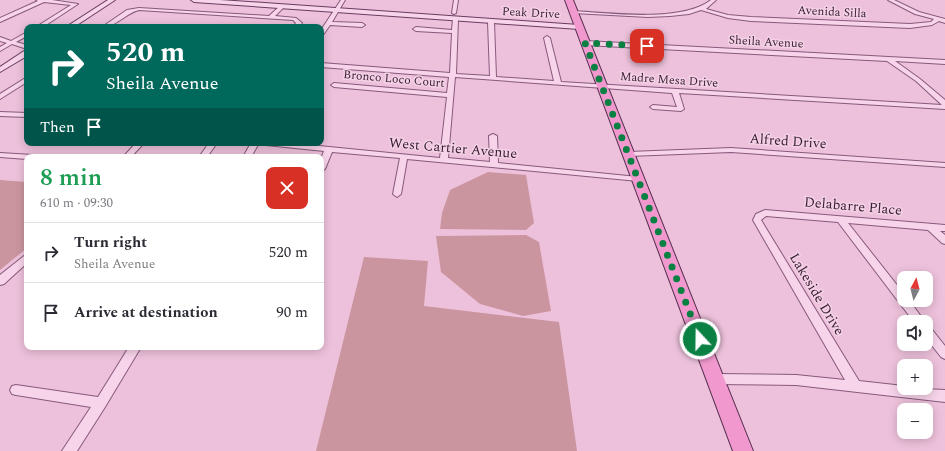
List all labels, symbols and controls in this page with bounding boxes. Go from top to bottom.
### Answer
street label: Avenida Silla [797,1,867,23]
street label: Peak Drive [501,2,561,24]
pin [630,29,664,63]
text: 520 m [106,31,185,74]
street label: Sheila Avenue [728,31,804,53]
icon: arrive [636,35,658,57]
icon: right [40,40,92,92]
street label: Bronco Loco Court [343,65,445,93]
street label: Madre Mesa Drive [619,67,719,93]
text: Sheila Avenue [106,70,218,97]
text: Then [40,116,75,139]
icon: arrive [83,116,105,138]
street label: Alfred Drive [749,128,827,154]
street label: West Cartier Avenue [388,132,518,164]
text: 8 min [40,160,102,196]
button: close [266,167,308,209]
street label: Delabarre Place [803,191,903,221]
text: 610 m · 09:30 [40,193,113,213]
text: Turn right [74,231,147,254]
text: 520 m [269,241,308,264]
icon: right [40,242,62,264]
street label: Lakeside Drive [784,249,850,339]
text: Sheila Avenue [74,254,155,274]
north arrow [897,271,933,307]
map controls [897,271,933,439]
text: Arrive at destination [74,301,218,324]
text: 90 m [276,301,308,324]
icon: arrive [40,302,62,324]
button: sound [897,315,933,351]
position arrow [679,318,721,360]
button: + [897,359,933,395]
button: − [897,403,933,439]

